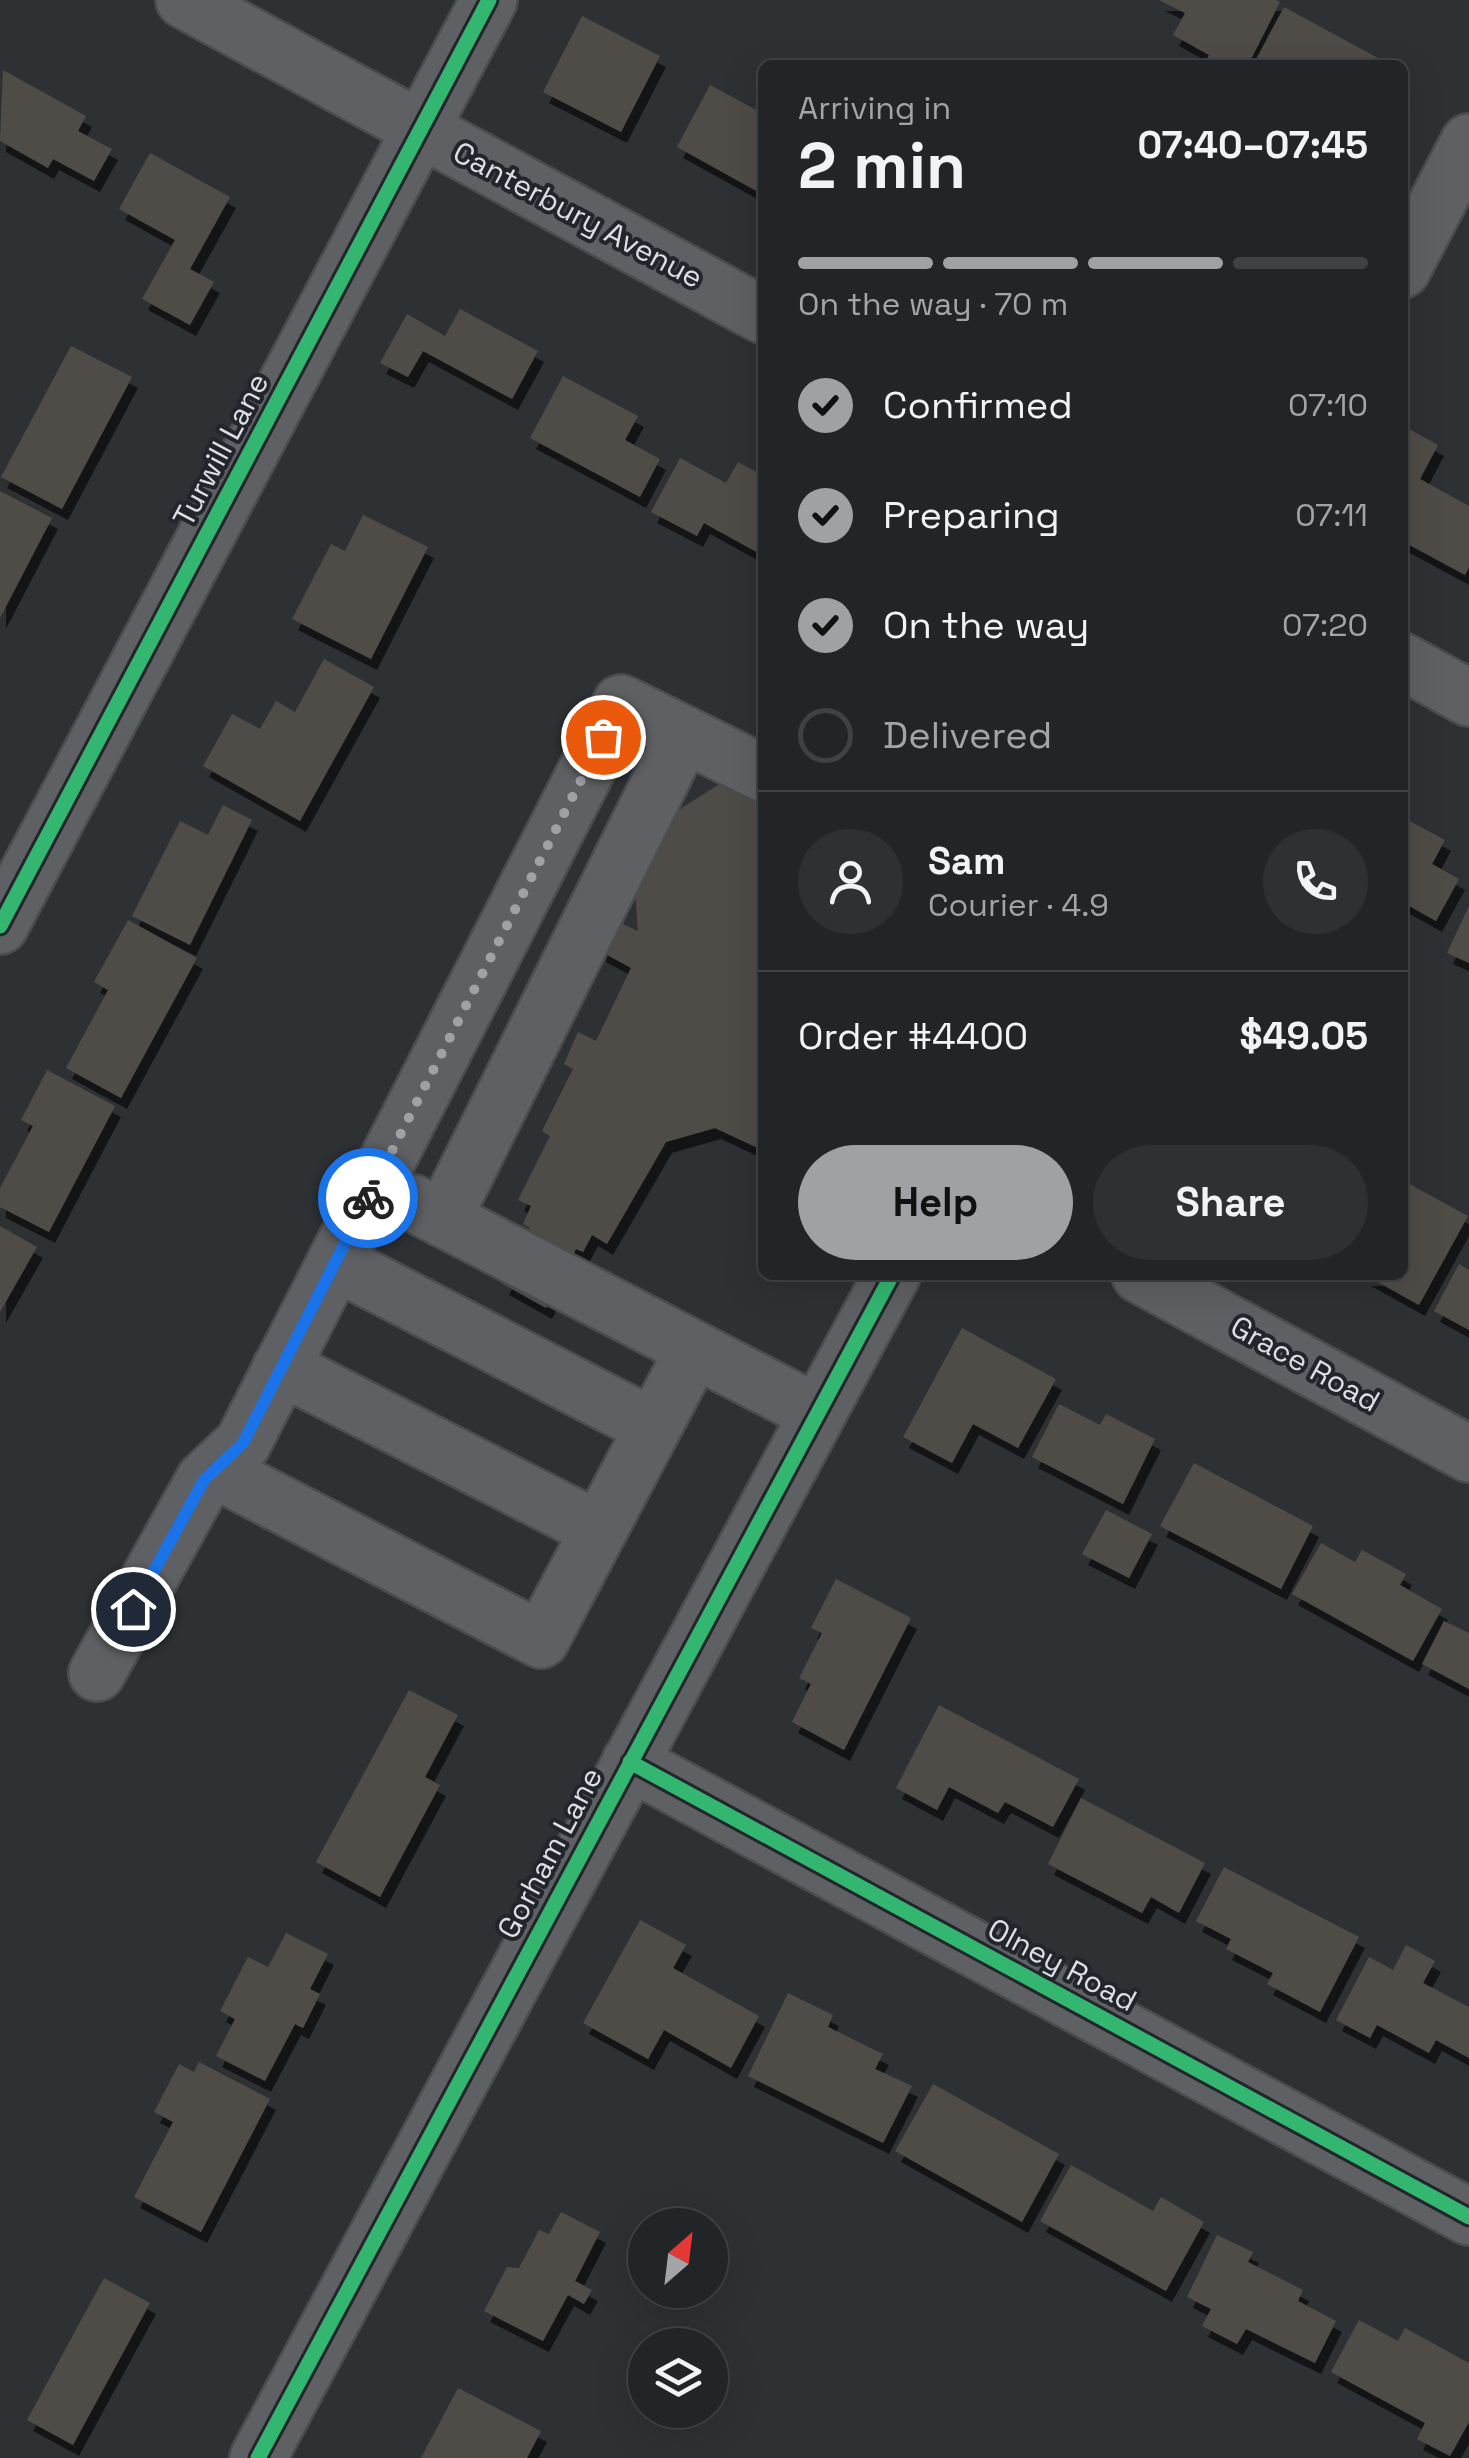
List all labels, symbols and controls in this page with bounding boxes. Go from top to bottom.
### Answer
text: Arriving in [798,88,951,128]
text: 07:40–07:45 [1138,121,1368,169]
text: 2 min [798,124,966,207]
street label: Canterbury Avenue [447,132,710,297]
text: On the way · 70 m [798,284,1068,324]
street label: Turwill Lane [164,366,277,533]
icon: check [798,378,853,433]
text: Confirmed [883,381,1073,429]
text: 07:10 [1288,385,1368,425]
icon: check [798,488,853,543]
text: Preparing [883,491,1060,539]
text: 07:11 [1295,495,1368,535]
icon: check [798,598,853,653]
text: On the way [883,601,1089,649]
text: 07:20 [1282,605,1368,645]
pin [561,695,646,780]
icon: bag [576,710,631,765]
text: Delivered [883,711,1052,759]
button: person [798,829,903,934]
button: phone [1263,829,1368,934]
text: Sam [928,837,1005,885]
text: Courier · 4.9 [928,885,1109,925]
text: Order #4400 [798,1012,1028,1060]
text: $49.05 [1239,1012,1368,1060]
button: Help [798,1145,1073,1260]
button: Share [1093,1145,1368,1260]
courier [318,1148,418,1248]
icon: bike [341,1171,396,1226]
street label: Grace Road [1224,1307,1387,1420]
pin [91,1567,176,1652]
icon: home [106,1582,161,1637]
street label: Gorham Lane [488,1760,611,1945]
street label: Olney Road [981,1909,1143,2020]
north arrow [628,2208,728,2308]
map controls [628,2208,728,2428]
button: layers [628,2328,728,2428]

